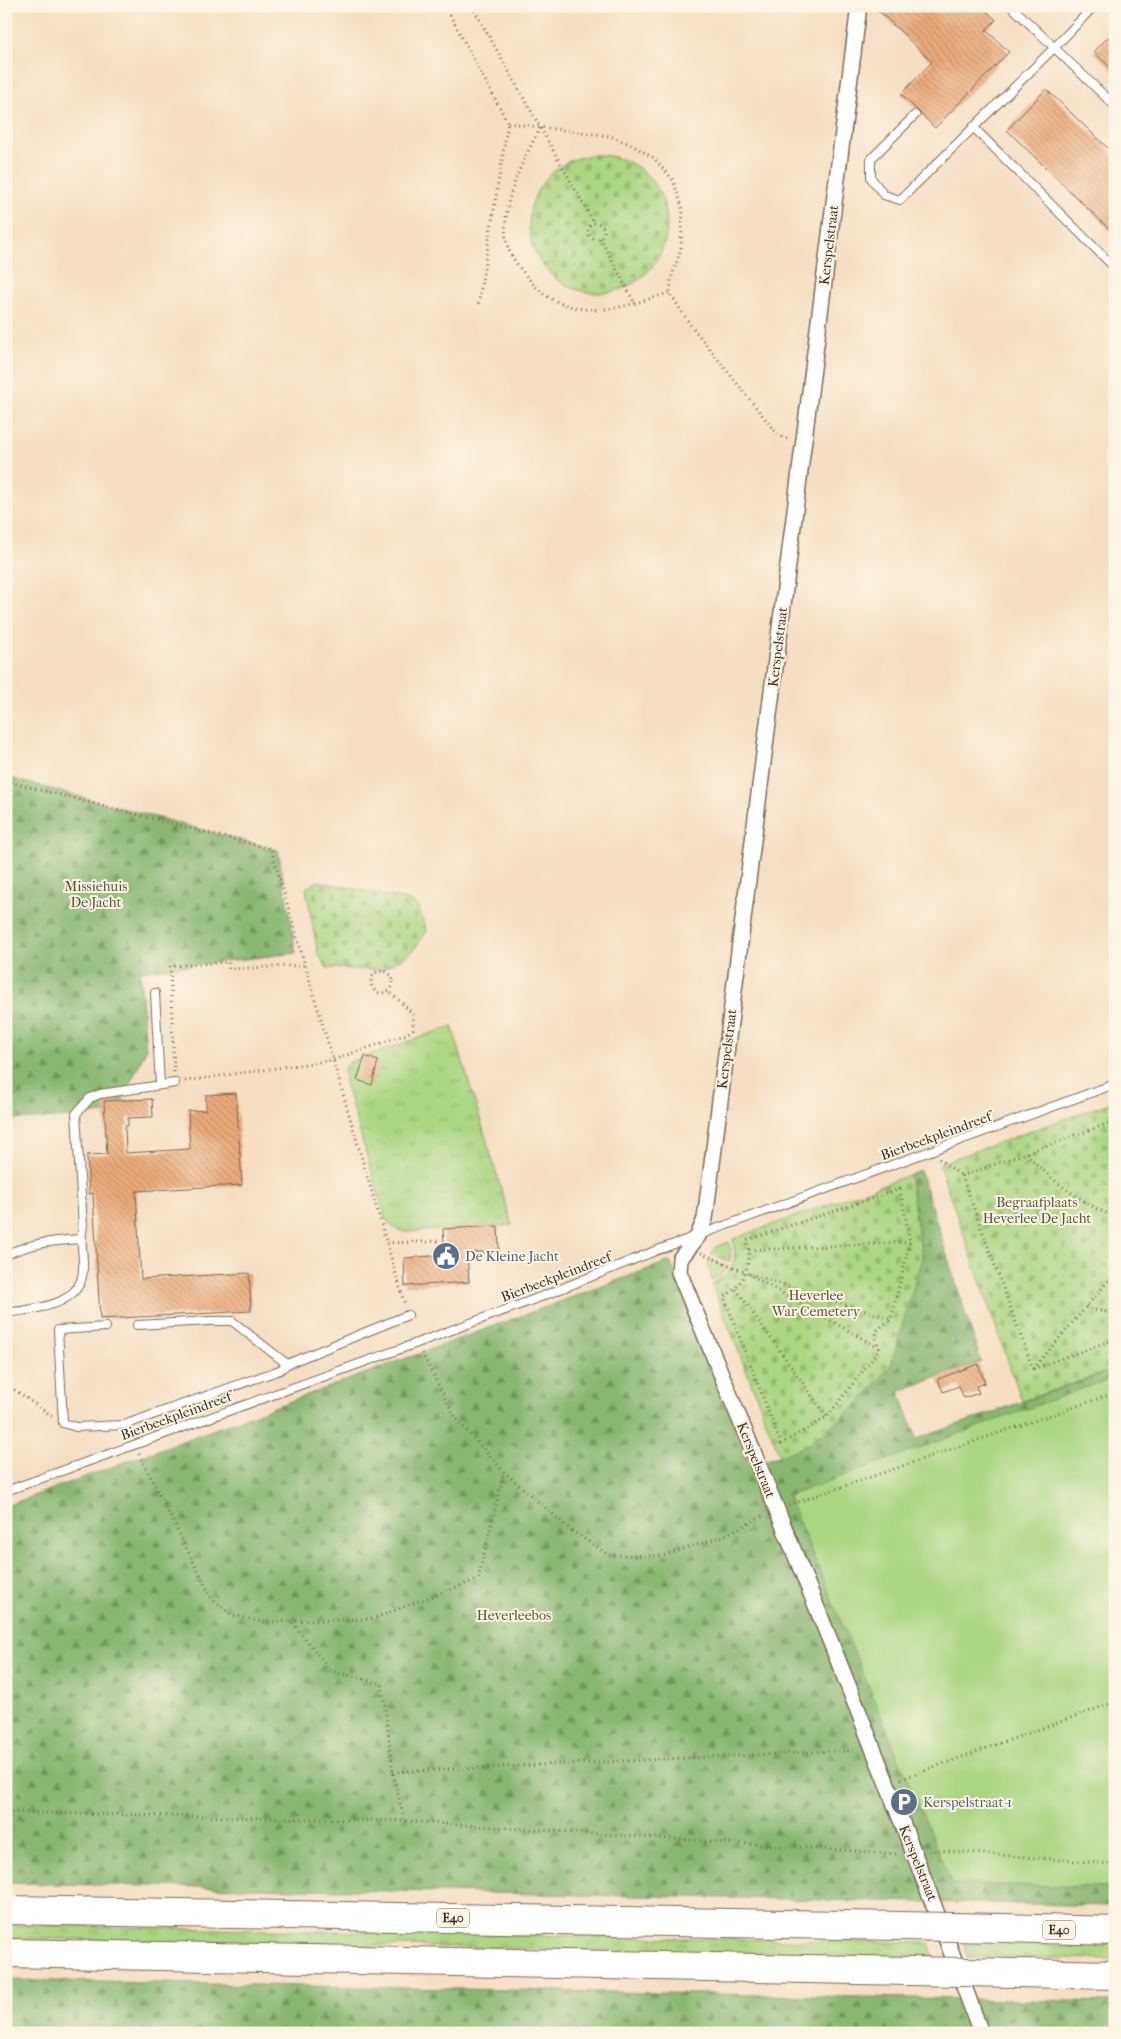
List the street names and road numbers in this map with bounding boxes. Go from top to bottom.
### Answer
street label: Kerspelstraat [816,204,842,286]
street label: Kerspelstraat [765,606,791,688]
street label: Kerspelstraat [714,1008,740,1090]
street label: Bierbeekpleindreef [878,1107,997,1164]
street label: Bierbeekpleindreef [498,1247,617,1306]
street label: Bierbeekpleindreef [118,1387,237,1444]
street label: Kerspelstraat [733,1420,779,1500]
street label: Kerspelstraat [895,1823,941,1903]
road number: E40 [437,1909,469,1928]
road number: E40 [1043,1920,1075,1940]

